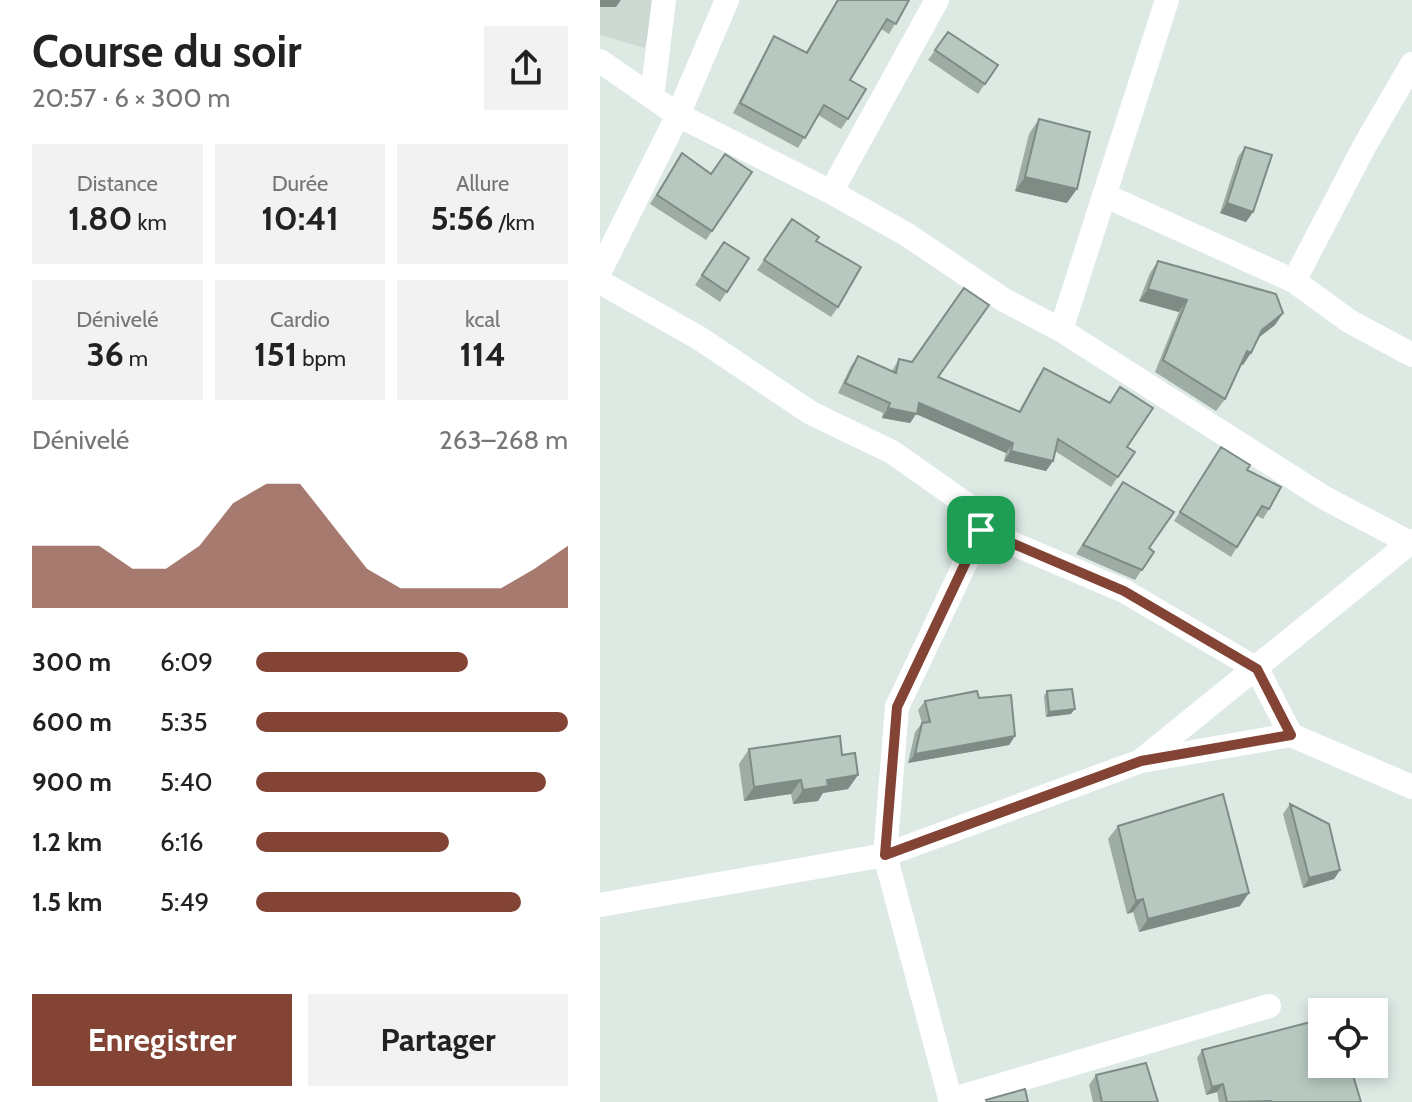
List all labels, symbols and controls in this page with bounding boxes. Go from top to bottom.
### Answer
text: Course du soir [32,25,302,78]
button: share [484,26,568,110]
text: 20:57 · 6 × 300 m [32,82,230,114]
text: Distance [77,170,158,197]
text: Durée [272,170,328,197]
text: Allure [456,170,509,197]
text: 1.80 [68,197,133,239]
text: 10:41 [261,197,339,239]
text: 5:56 [430,197,494,239]
text: km [133,209,167,236]
text: /km [494,209,535,236]
text: Dénivelé [76,306,158,333]
text: Cardio [270,306,330,333]
text: kcal [465,306,500,333]
text: 36 [86,333,124,375]
text: 151 [254,333,297,375]
text: 114 [460,333,506,375]
text: m [124,345,148,372]
text: bpm [297,345,346,372]
text: Dénivelé [32,424,129,456]
text: 263–268 m [439,424,568,456]
pin [947,496,1015,564]
icon: arrive [959,508,1003,552]
text: 300 m [32,646,111,678]
text: 6:09 [160,646,213,678]
text: 600 m [32,706,112,738]
text: 5:35 [160,706,208,738]
text: 900 m [32,766,112,798]
text: 5:40 [160,766,213,798]
text: 1.2 km [32,826,102,858]
text: 6:16 [160,826,203,858]
text: 1.5 km [32,886,102,918]
text: 5:49 [160,886,209,918]
button: Enregistrer [32,994,292,1086]
button: Partager [308,994,568,1086]
map controls [1308,998,1388,1078]
button: locate [1308,998,1388,1078]

